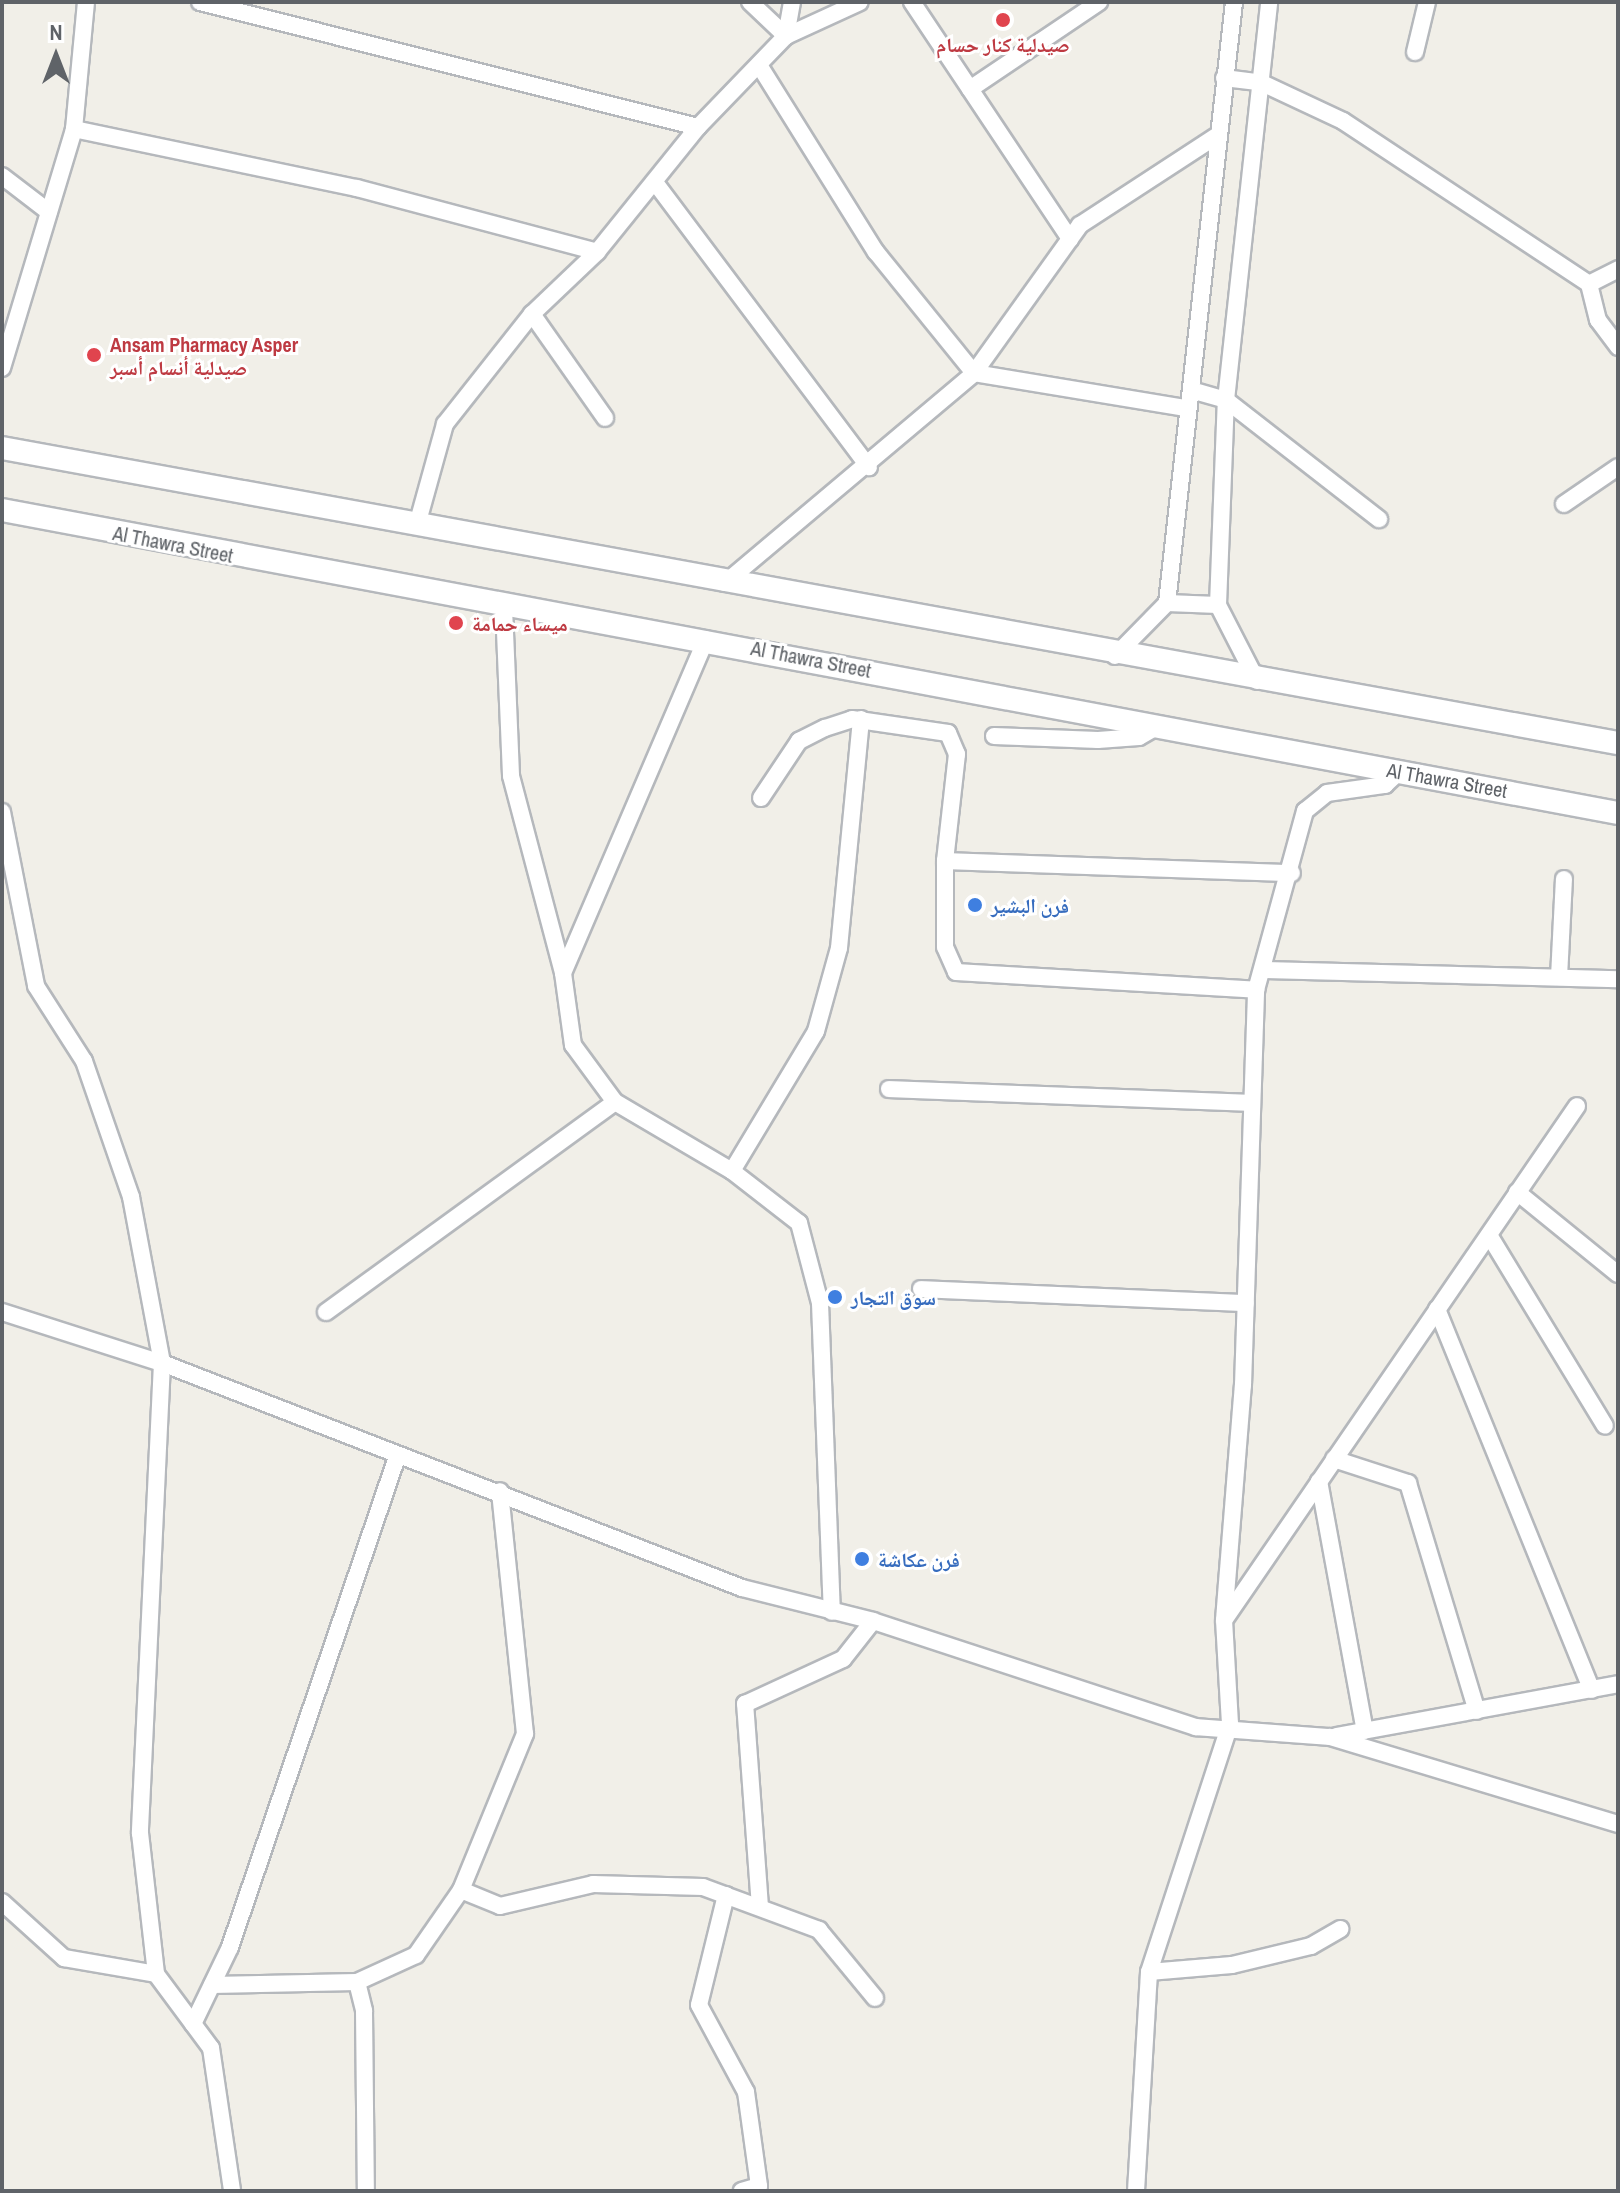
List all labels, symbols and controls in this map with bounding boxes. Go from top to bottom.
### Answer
marker: صيدلية كنار حسام [994,11,1012,29]
north arrow [16,16,96,96]
text: N [49,17,63,47]
place label: صيدلية كنار حسام [936,32,1070,56]
place label: Ansam Pharmacy Asper صيدلية أنسام أسبر [110,332,299,379]
marker: Ansam Pharmacy Asper صيدلية أنسام أسبر [85,346,103,364]
street label: Al Thawra Street [111,521,235,567]
place label: ميساء حمامة [472,611,568,635]
marker: ميساء حمامة [447,614,465,632]
street label: Al Thawra Street [749,636,873,682]
street label: Al Thawra Street [1385,758,1509,802]
place label: فرن البشير [991,893,1069,917]
marker: فرن البشير [966,896,984,914]
place label: سوق التجار [851,1285,936,1309]
marker: سوق التجار [826,1288,844,1306]
place label: فرن عكاشة [878,1547,960,1571]
marker: فرن عكاشة [853,1550,871,1568]

